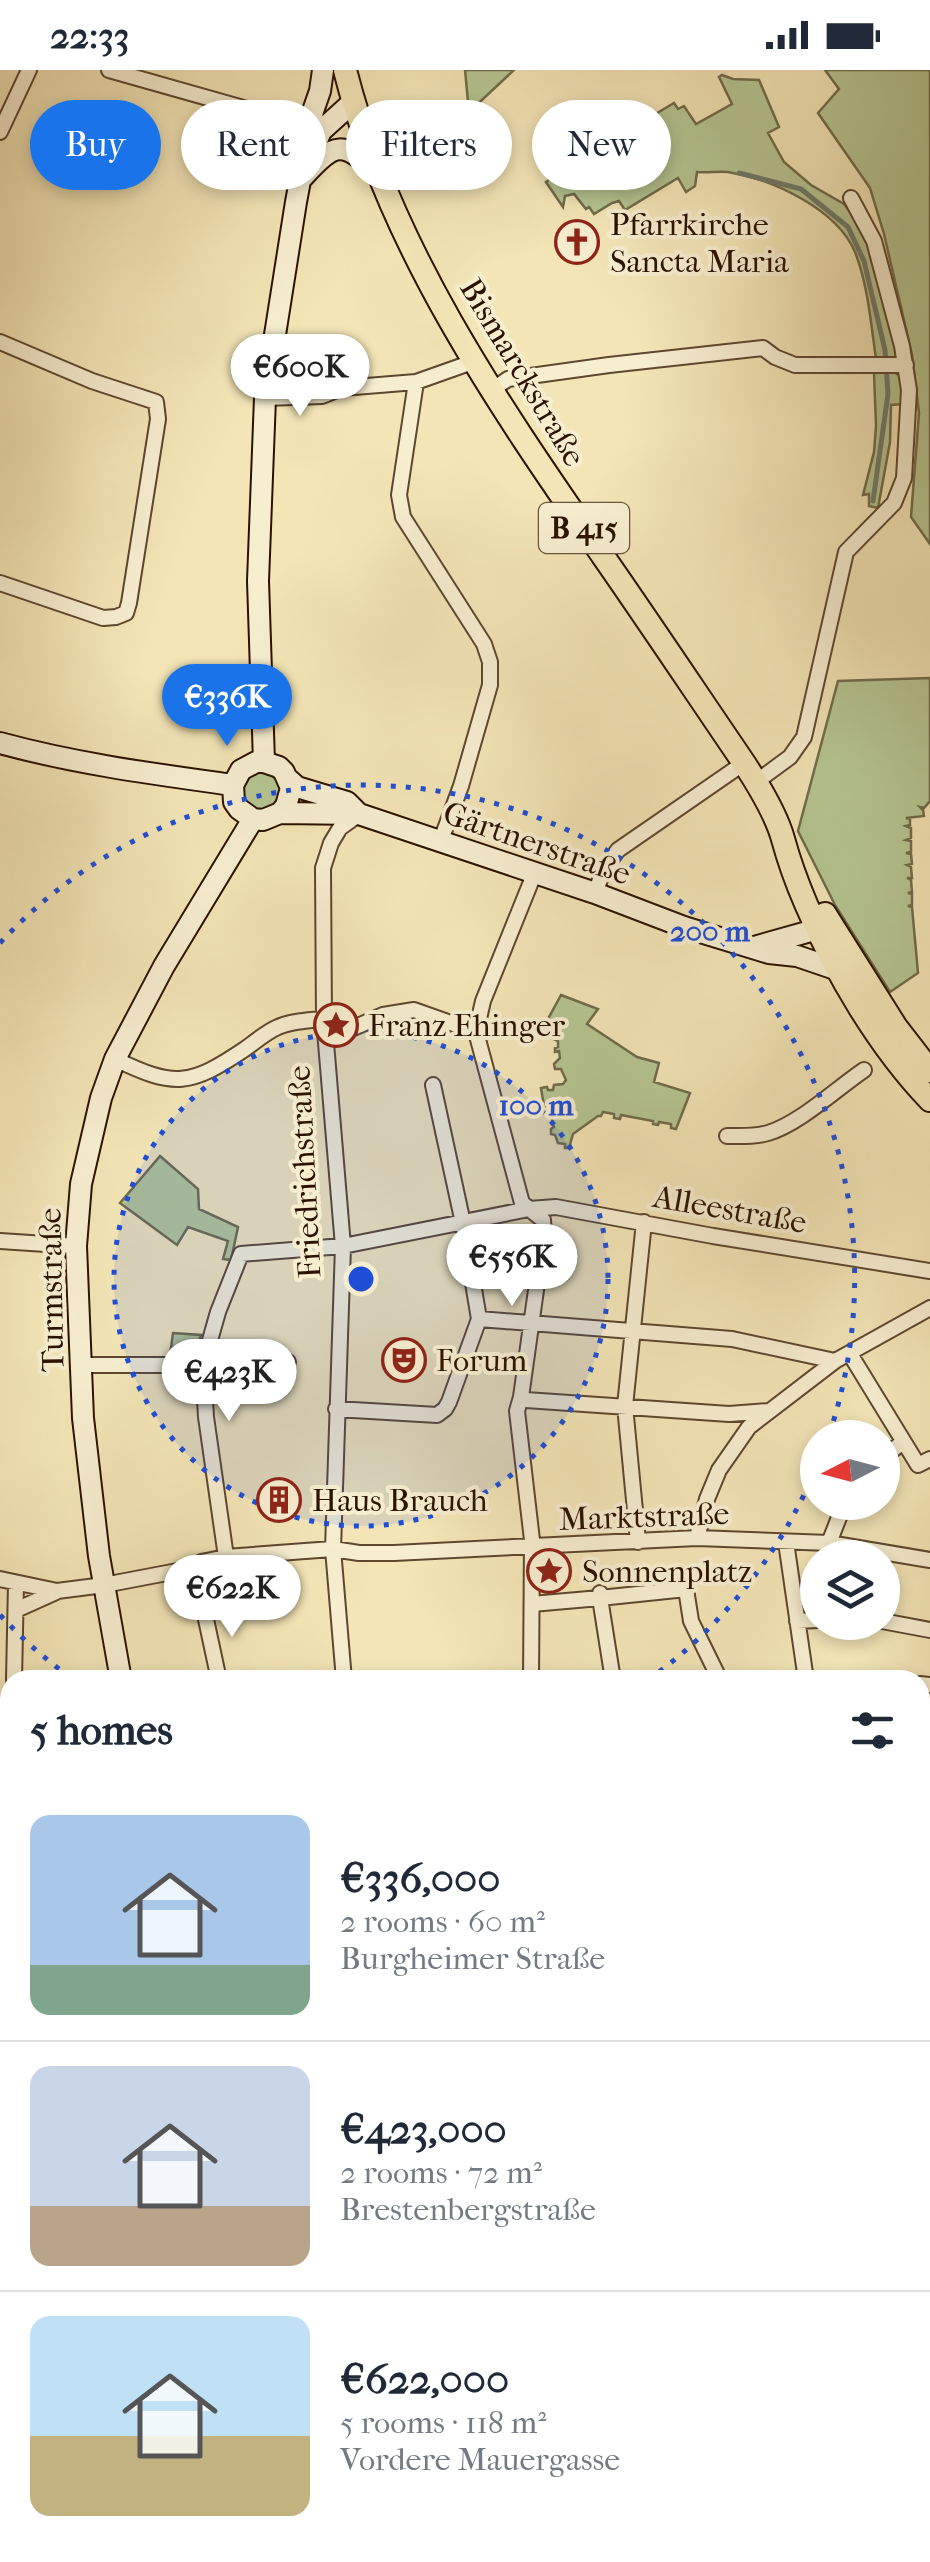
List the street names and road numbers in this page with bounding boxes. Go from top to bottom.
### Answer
street label: Bismarckstraße [452,272,593,473]
road number: B 415 [539,503,629,553]
street label: Gärtnerstraße [438,794,635,893]
street label: Friedrichstraße [280,1064,329,1279]
street label: Alleestraße [648,1177,810,1241]
street label: Turmstraße [32,1207,71,1372]
street label: Marktstraße [558,1495,730,1538]

